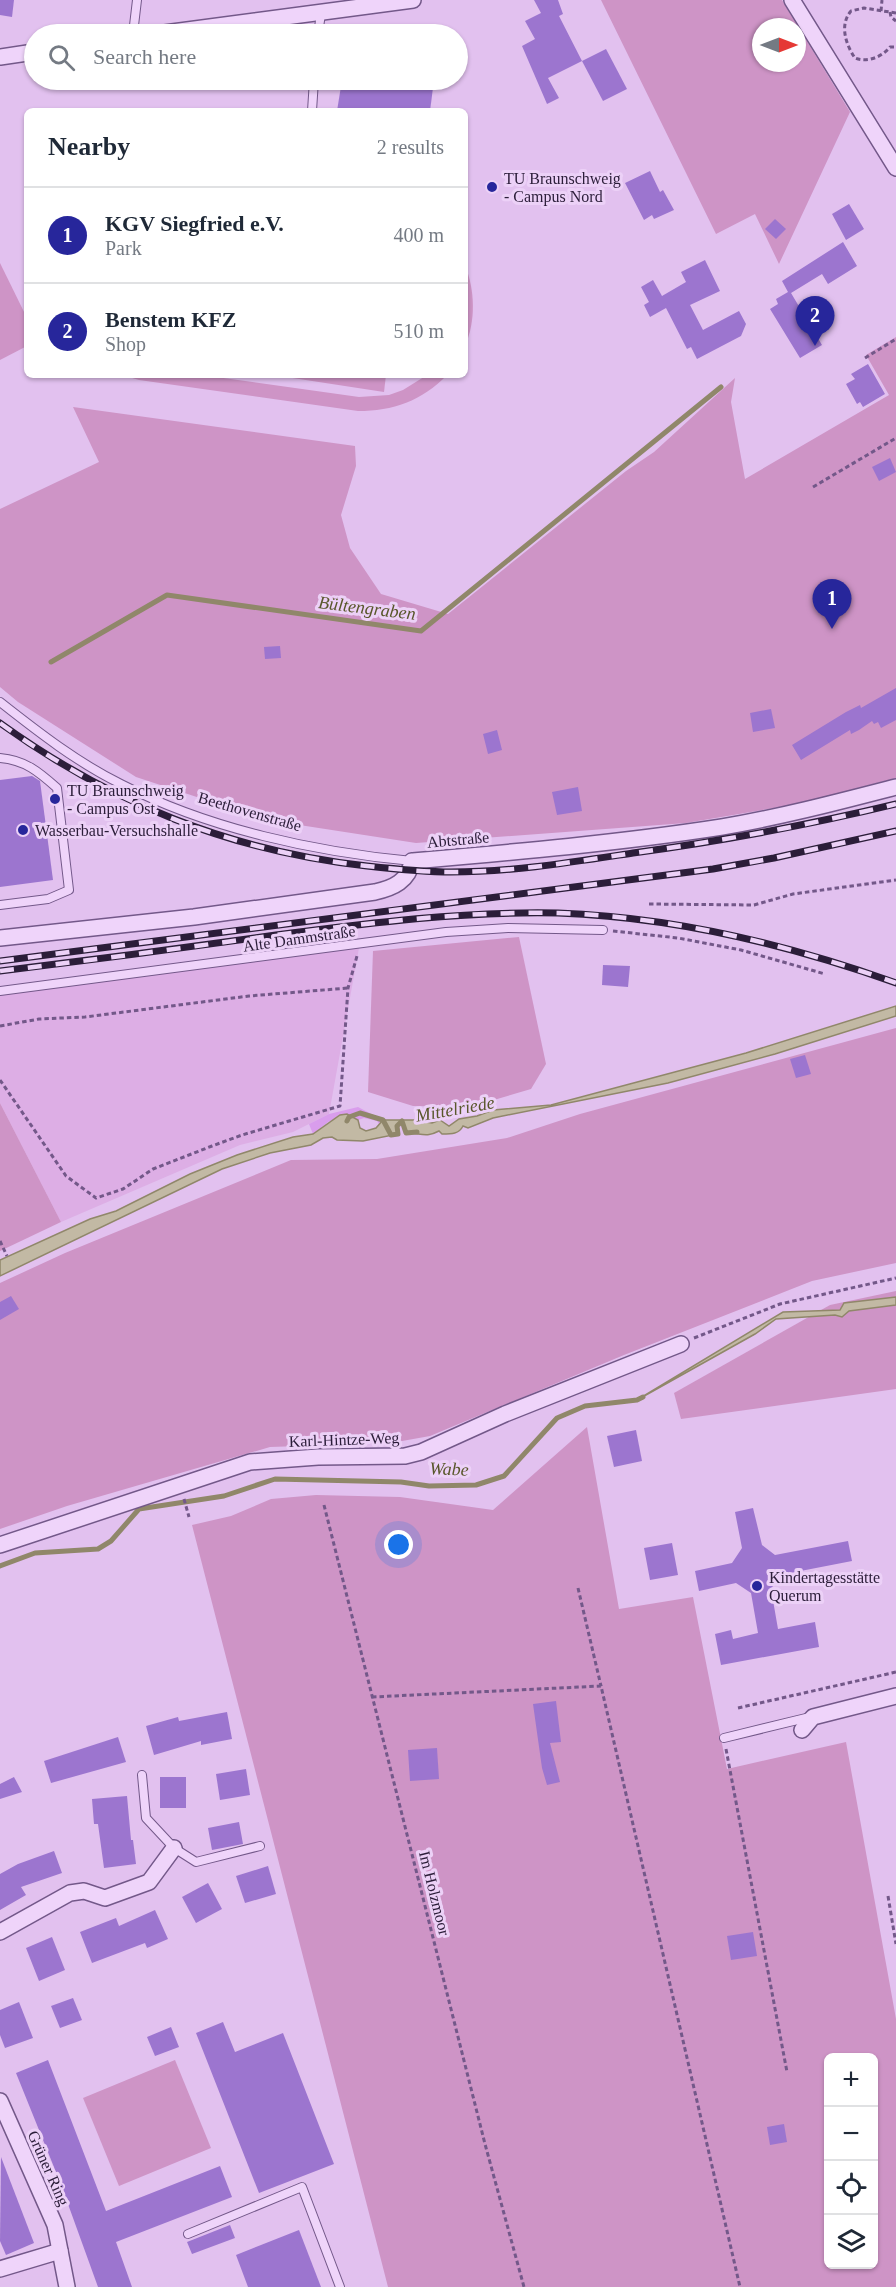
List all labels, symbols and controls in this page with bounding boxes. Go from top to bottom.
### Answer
north arrow [752,18,806,72]
search box [24,24,468,90]
icon: search [45,41,78,74]
text: Search here [93,44,196,69]
text: Nearby [48,132,130,161]
text: 2 results [377,136,444,158]
place label: TU Braunschweig - Campus Nord [504,170,621,206]
marker: TU Braunschweig - Campus Nord [485,180,499,194]
text: KGV Siegfried e.V. [105,211,284,236]
text: 1 [63,224,73,246]
text: 400 m [393,224,444,246]
text: Park [105,237,142,259]
pin: 2 [796,296,834,346]
text: Benstem KFZ [105,307,236,332]
text: 2 [63,320,73,342]
text: 510 m [393,320,444,342]
text: Shop [105,333,146,355]
pin: 1 [812,580,852,629]
water label: Bültengraben [317,592,417,624]
place label: TU Braunschweig - Campus Ost [67,782,184,818]
street label: Beethovenstraße [196,789,303,834]
marker: TU Braunschweig - Campus Ost [48,792,62,806]
place label: Wasserbau-Versuchshalle [35,822,198,839]
marker: Wasserbau-Versuchshalle [16,823,30,837]
street label: Abtstraße [426,828,490,851]
street label: Alte Dammstraße [242,922,356,955]
water label: Mittelriede [413,1092,496,1126]
street label: Karl-Hintze-Weg [288,1429,400,1451]
water label: Wabe [429,1458,469,1480]
your location [384,1530,413,1559]
place label: Kindertagesstätte Querum [769,1569,880,1604]
marker: Kindertagesstätte Querum [750,1579,764,1593]
street label: Im Holzmoor [416,1849,453,1938]
map controls [824,2053,878,2269]
button: + [824,2053,878,2107]
button: − [824,2107,878,2161]
street label: Grüner Ring [24,2128,73,2209]
button: locate [824,2161,878,2215]
button: layers [824,2215,878,2269]

